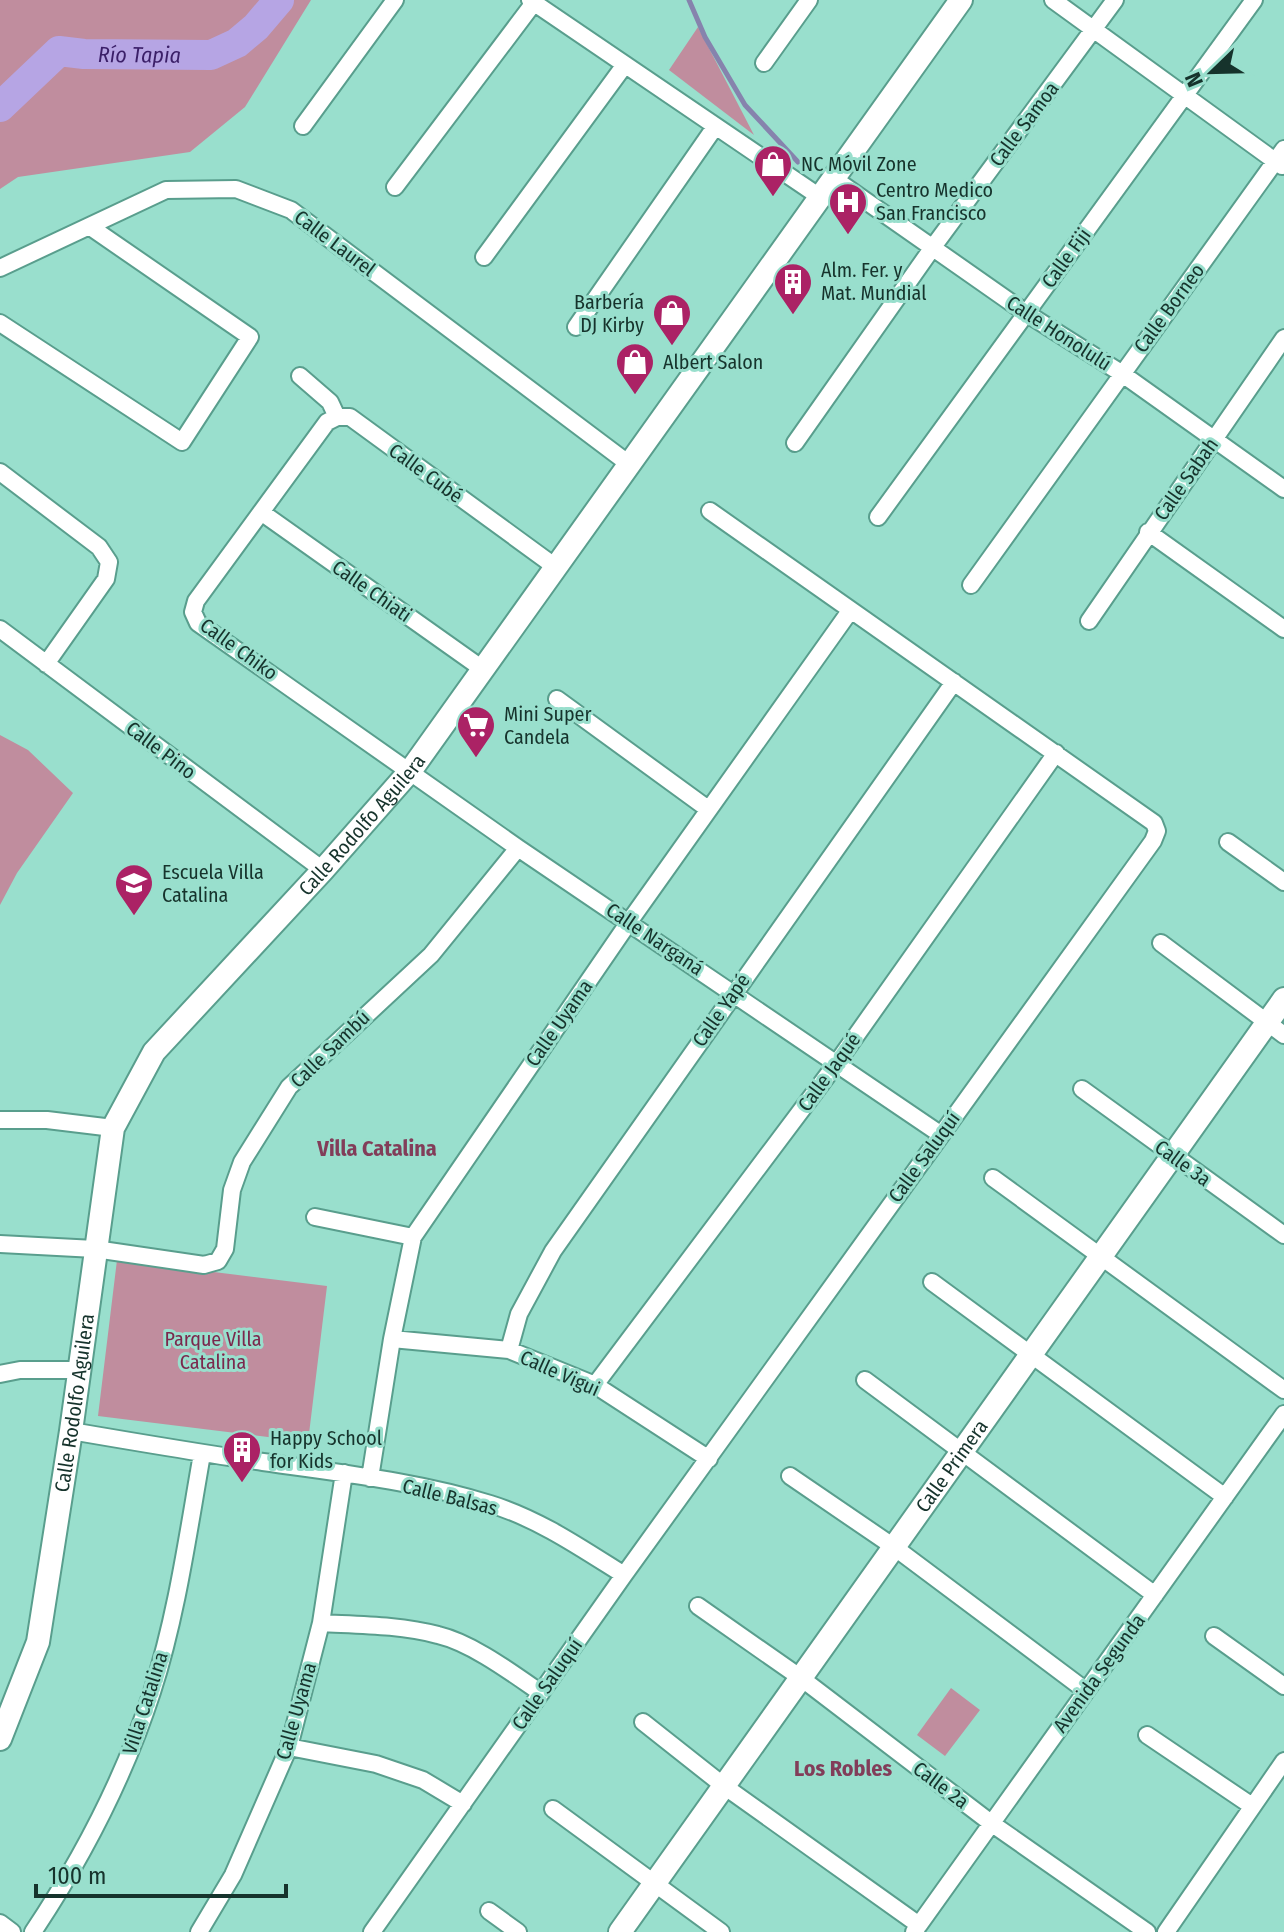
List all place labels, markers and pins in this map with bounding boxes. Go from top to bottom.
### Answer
shop icon: NC Móvil Zone [752,143,794,198]
place label: NC Móvil Zone [801,152,917,176]
place label: Centro Medico San Francisco [876,178,993,225]
hospital icon: Centro Medico San Francisco [827,181,869,236]
place label: Alm. Fer. y Mat. Mundial [821,258,926,305]
building icon: Alm. Fer. y Mat. Mundial [772,261,814,316]
place label: Barbería DJ Kirby [574,290,644,337]
shop icon: Barbería DJ Kirby [651,292,693,347]
shop icon: Albert Salon [614,341,656,396]
place label: Albert Salon [663,350,763,374]
place label: Mini Super Candela [504,702,591,749]
supermarket icon: Mini Super Candela [455,704,497,759]
place label: Escuela Villa Catalina [162,860,264,907]
school or university icon: Escuela Villa Catalina [113,862,155,917]
place label: Happy School for Kids [270,1426,382,1473]
building icon: Happy School for Kids [221,1429,263,1484]

